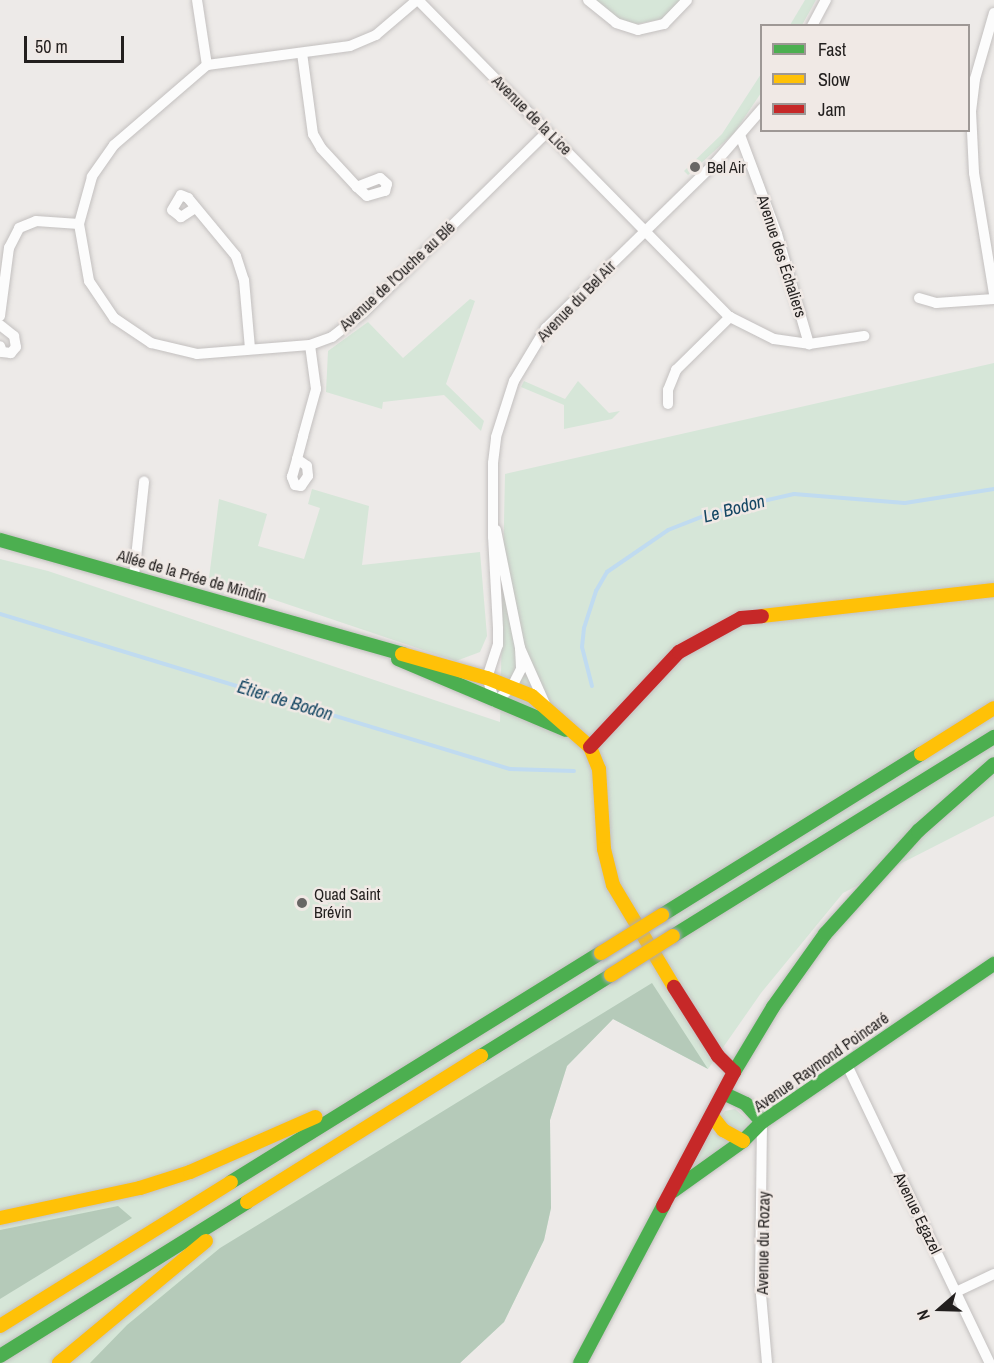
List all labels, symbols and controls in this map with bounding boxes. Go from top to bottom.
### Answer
scale bar [27,24,128,62]
legend [760,24,970,132]
text: 50 m [35,34,68,59]
text: Fast [818,37,846,62]
text: Slow [818,67,850,92]
street label: Avenue de la Lice [488,71,576,159]
text: Jam [818,97,846,122]
place label: Bel Air [707,157,746,177]
marker: Bel Air [688,160,702,174]
street label: Avenue des Échaliers [753,192,811,320]
street label: Avenue de l'Ouche au Blé [335,217,459,335]
street label: Avenue du Bel Air [532,256,620,346]
water label: Le Bodon [701,490,767,528]
street label: Allée de la Prée de Mindin [115,545,269,607]
water label: Étier de Bodon [235,676,335,726]
place label: Quad Saint Brévin [314,884,380,922]
marker: Quad Saint Brévin [295,896,309,910]
street label: Avenue Raymond Poincaré [750,1008,892,1116]
street label: Avenue Egazel [890,1169,946,1257]
street label: Avenue du Rozay [752,1191,774,1295]
north arrow [910,1279,970,1339]
text: N [911,1307,935,1323]

